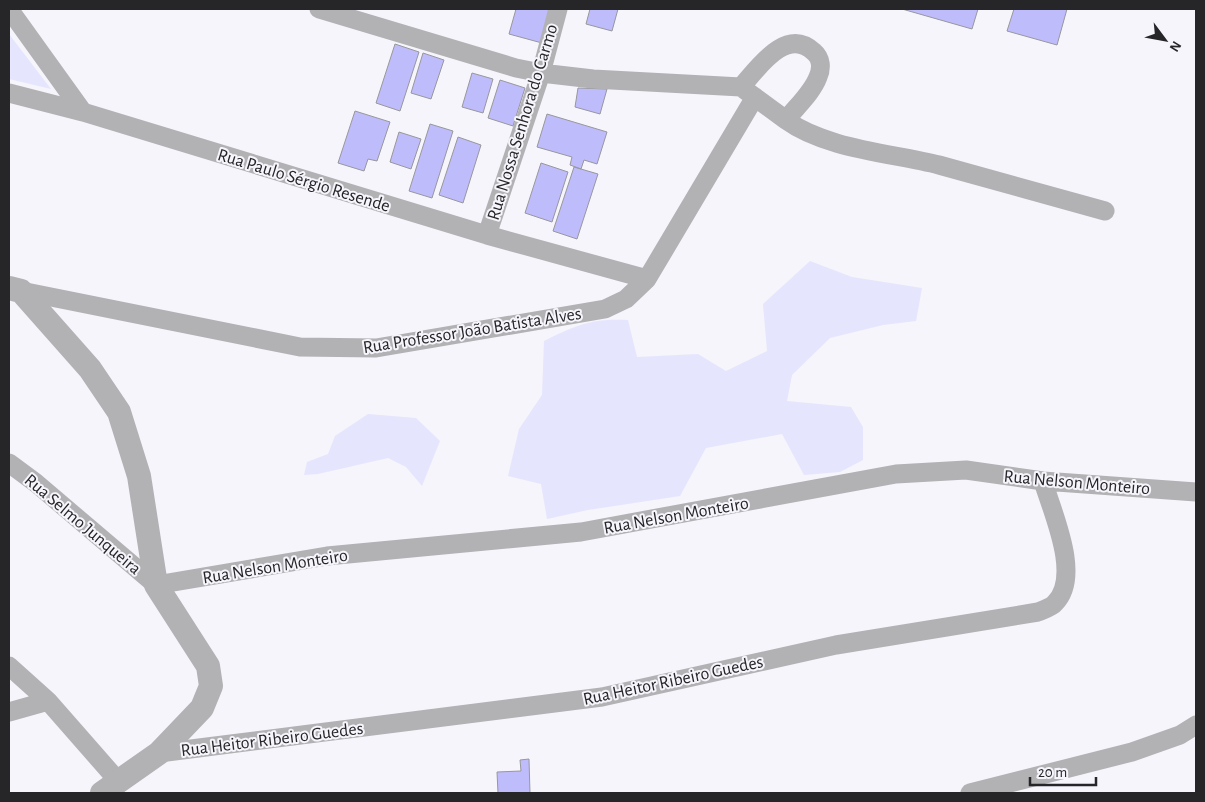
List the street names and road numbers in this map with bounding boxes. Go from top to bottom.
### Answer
street label: Rua Nossa Senhora do Carmo [485,22,561,222]
street label: Rua Paulo Sérgio Resende [215,146,392,216]
street label: Rua Professor João Batista Alves [362,305,583,357]
street label: Rua Nelson Monteiro [1003,468,1151,498]
street label: Rua Selmo Junqueira [21,471,144,579]
street label: Rua Nelson Monteiro [602,494,750,538]
street label: Rua Nelson Monteiro [201,547,349,587]
street label: Rua Heitor Ribeiro Guedes [582,653,765,709]
street label: Rua Heitor Ribeiro Guedes [180,720,364,760]

